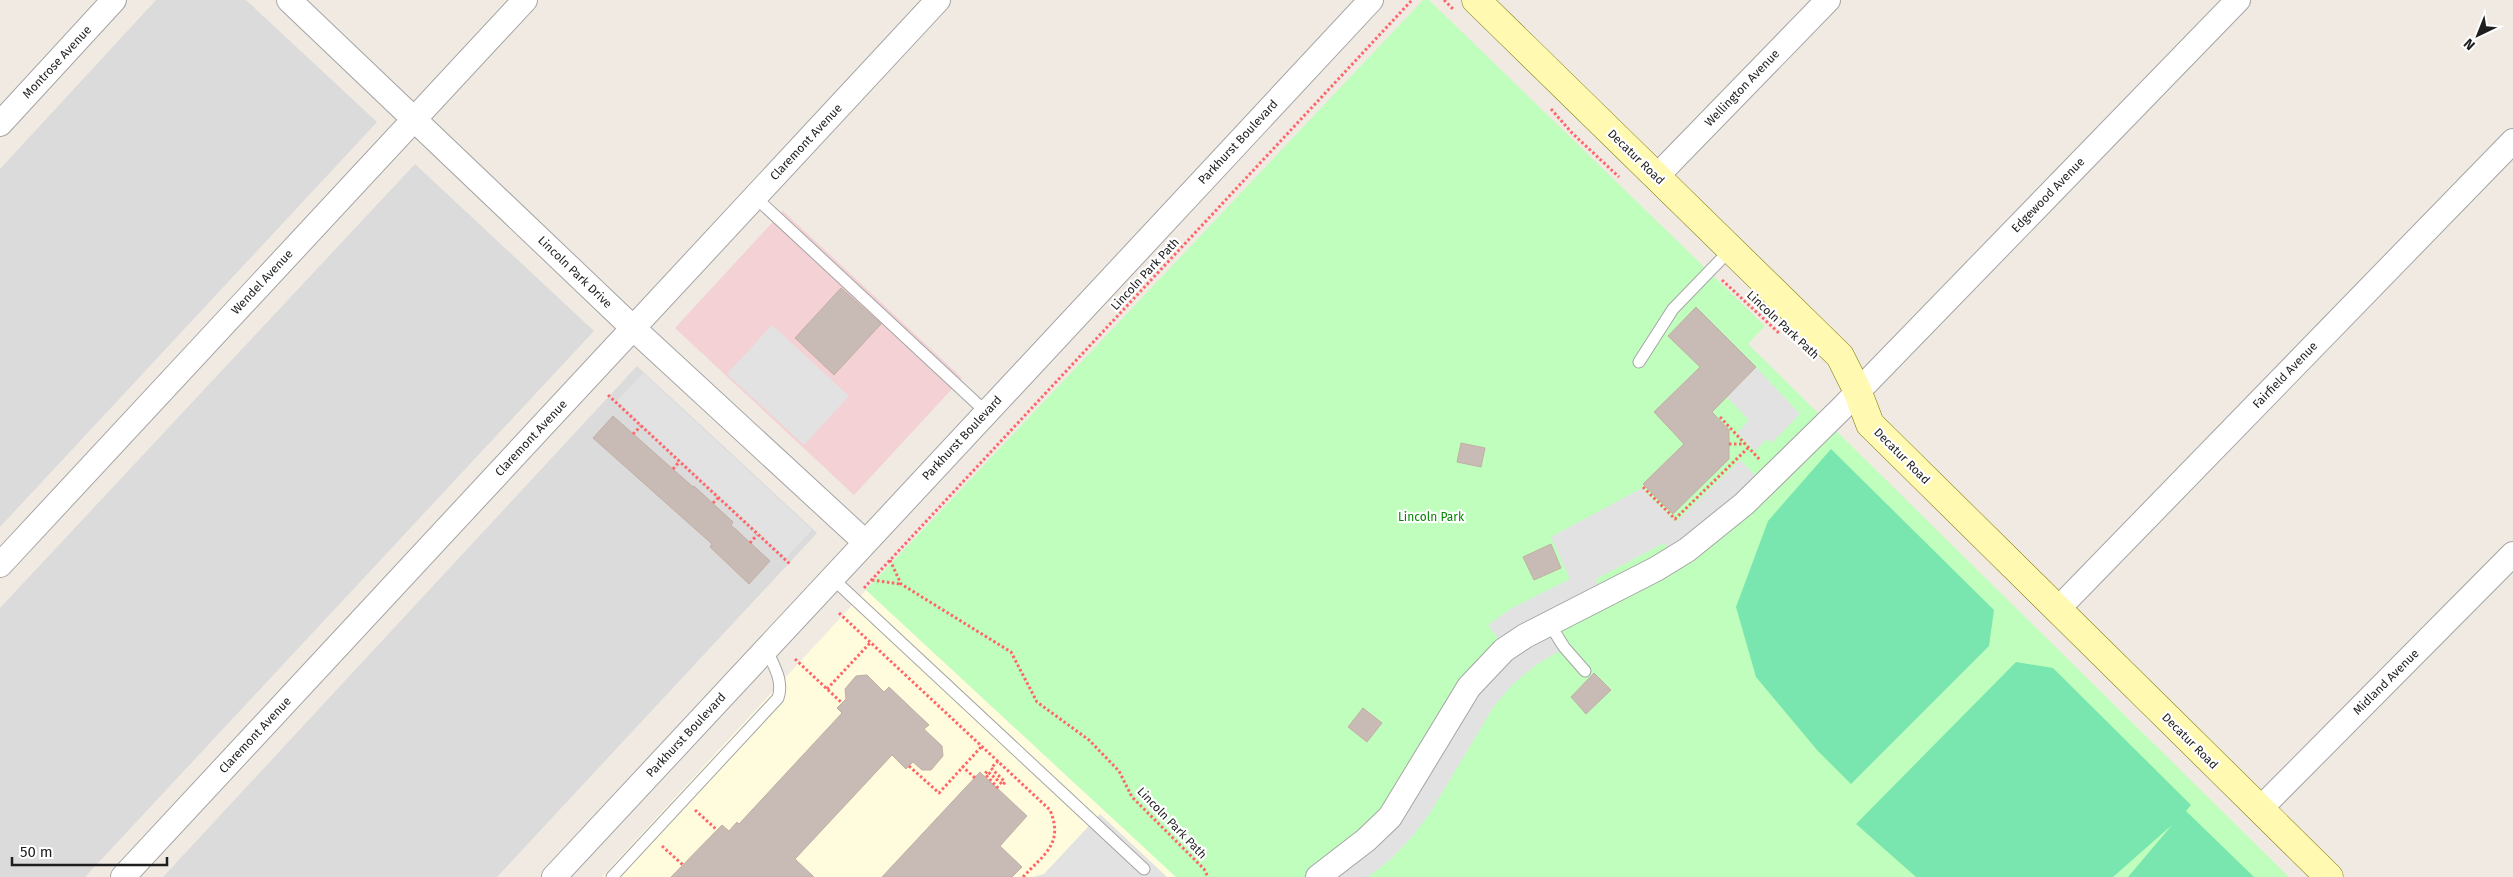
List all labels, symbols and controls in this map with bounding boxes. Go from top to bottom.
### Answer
north arrow [2453,10,2503,60]
street label: Montrose Avenue [20,23,94,101]
text: N [2460,35,2479,54]
street label: Wellington Avenue [1702,47,1782,129]
street label: Parkhurst Boulevard [1195,97,1281,187]
street label: Claremont Avenue [767,101,845,183]
street label: Decatur Road [1605,127,1667,187]
street label: Edgewood Avenue [2009,155,2087,235]
street label: Lincoln Park Drive [535,233,615,311]
street label: Lincoln Park Path [1108,235,1182,313]
street label: Wendel Avenue [228,247,296,317]
street label: Lincoln Park Path [1744,288,1822,362]
street label: Fairfield Avenue [2250,339,2320,411]
street label: Parkhurst Boulevard [919,393,1005,483]
street label: Claremont Avenue [492,397,570,479]
street label: Decatur Road [1871,425,1933,487]
park label: Lincoln Park [1398,510,1465,524]
street label: Midland Avenue [2350,646,2422,718]
street label: Parkhurst Boulevard [643,690,729,780]
street label: Claremont Avenue [216,694,294,776]
street label: Decatur Road [2159,710,2221,772]
street label: Lincoln Park Path [1134,784,1210,862]
scale bar [12,834,168,866]
text: 50 m [20,843,53,861]

